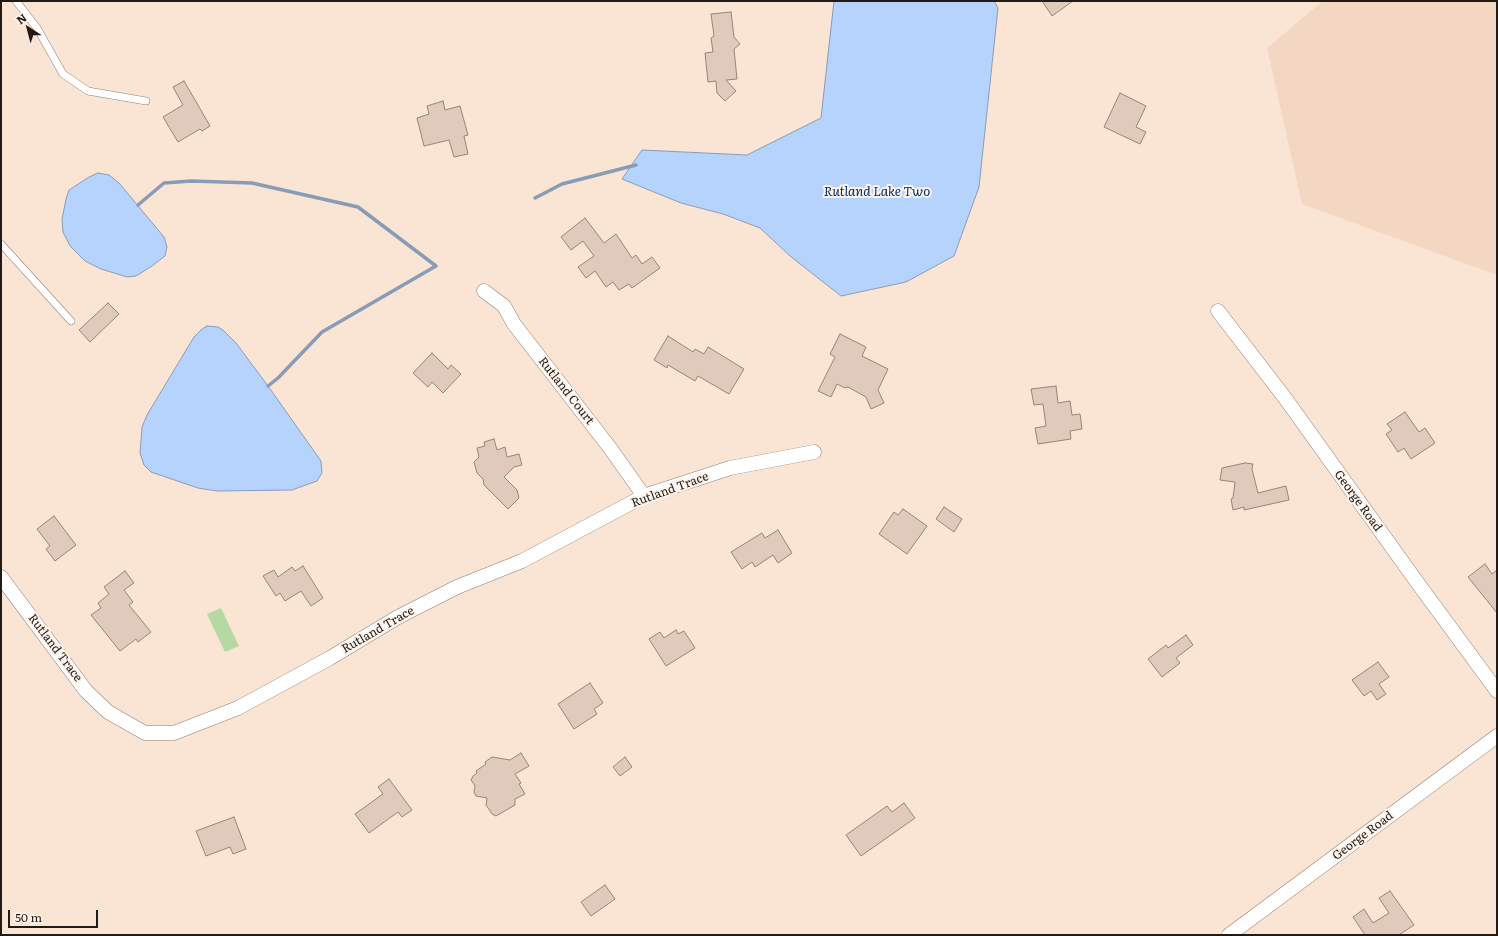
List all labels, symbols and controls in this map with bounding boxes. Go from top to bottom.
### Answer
north arrow [8,8,48,48]
text: N [13,9,29,27]
water label: Rutland Lake Two [824,184,930,200]
street label: Rutland Court [535,354,597,428]
street label: George Road [1331,468,1385,534]
street label: Rutland Trace [629,469,711,511]
street label: Rutland Trace [339,604,417,656]
street label: Rutland Trace [25,611,85,685]
street label: George Road [1330,809,1396,863]
scale bar [10,902,100,928]
text: 50 m [15,908,42,926]

